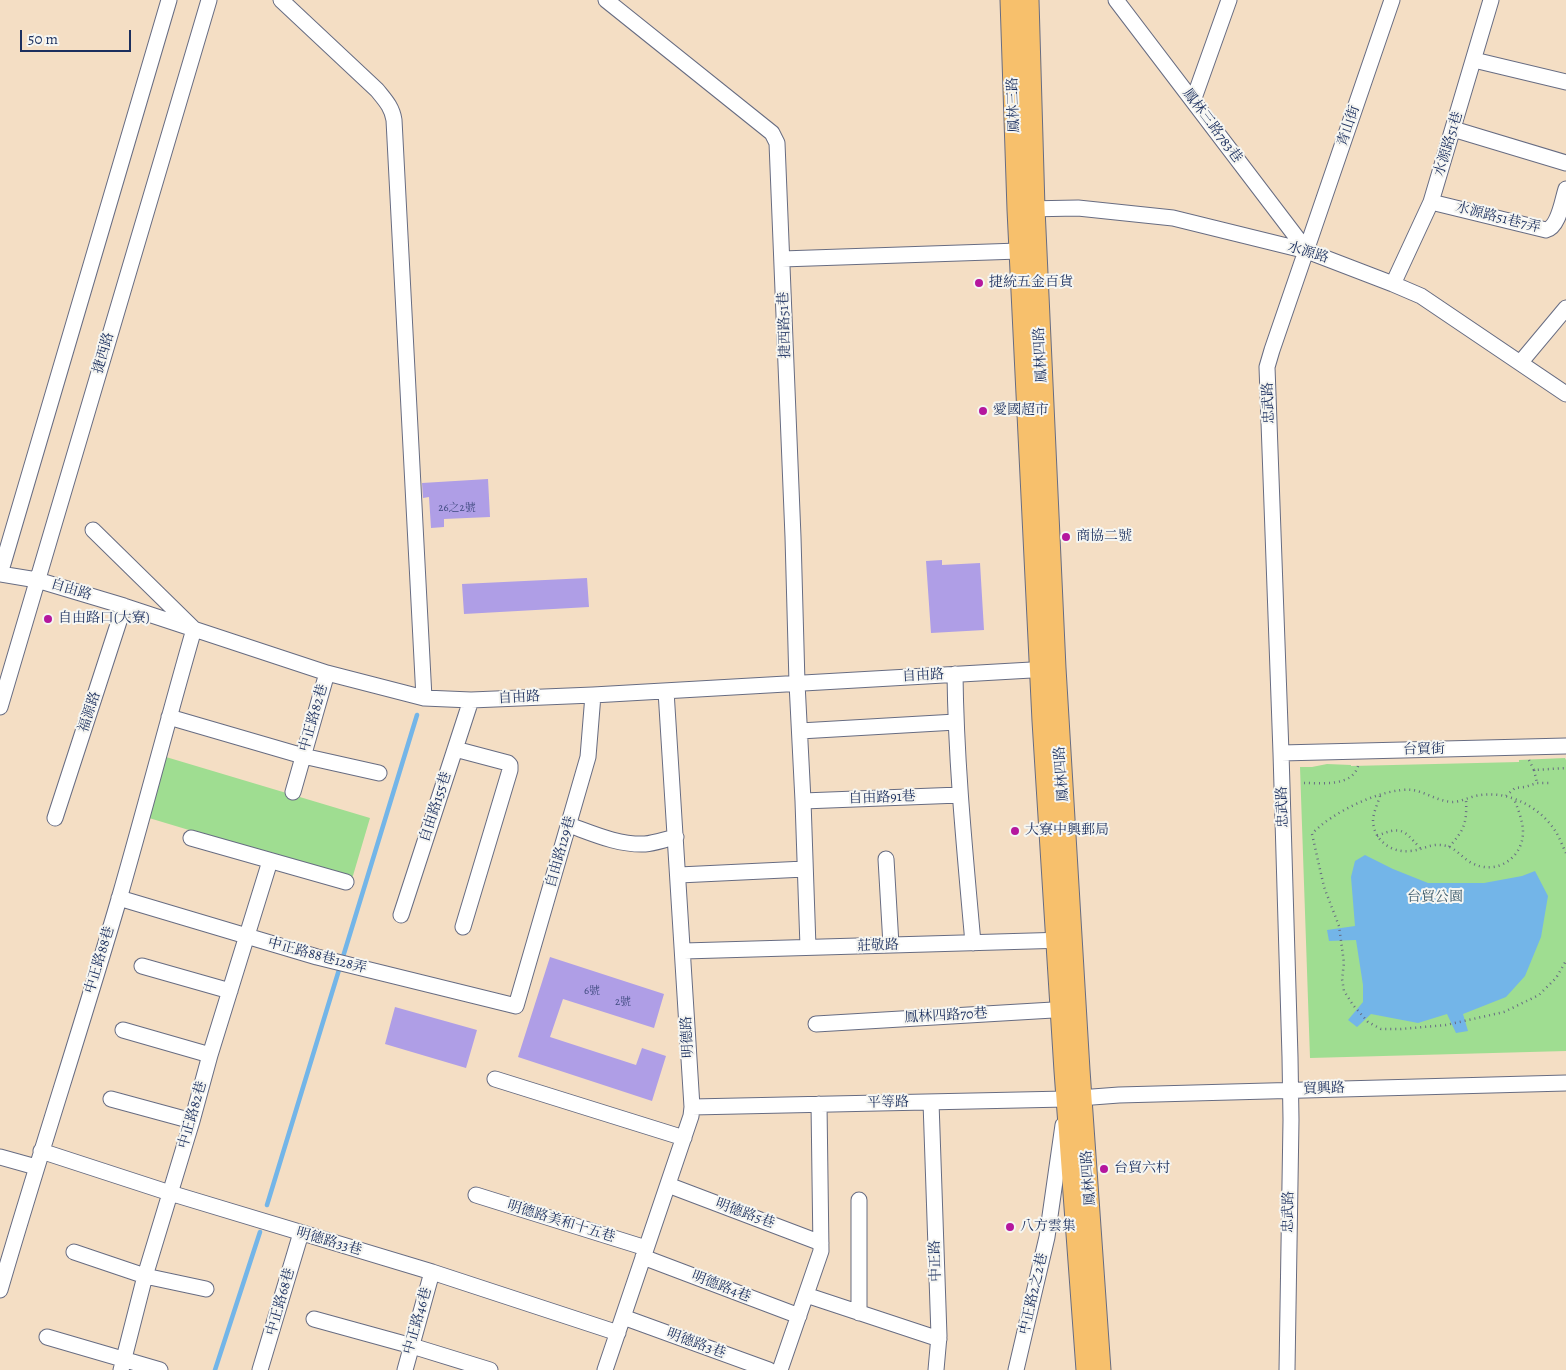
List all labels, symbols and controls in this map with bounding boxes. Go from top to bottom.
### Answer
scale bar [22,20,134,52]
text: 50 m [28,29,58,49]
street label: 鳳林三路 [1005,77,1023,133]
street label: 鳳林三路783巷 [1179,86,1245,166]
street label: 青山街 [1334,103,1364,149]
street label: 水源路51巷 [1431,110,1467,178]
street label: 水源路51巷7弄 [1454,199,1542,237]
street label: 水源路 [1285,239,1331,267]
place label: 捷統五金百貨 [989,275,1073,291]
marker: 捷統五金百貨 [973,277,985,289]
street label: 捷西路51巷 [775,291,795,359]
street label: 鳳林四路 [1031,327,1051,383]
street label: 捷西路 [90,330,118,376]
street label: 忠武路 [1260,382,1278,424]
place label: 愛國超市 [993,403,1049,419]
marker: 愛國超市 [977,405,989,417]
house number: 26之2號 [438,501,476,515]
place label: 商協二號 [1076,529,1132,545]
marker: 商協二號 [1060,531,1072,543]
street label: 自由路 [48,576,94,604]
place label: 自由路口(大寮) [58,611,150,627]
marker: 自由路口(大寮) [42,613,54,625]
street label: 自由路 [902,667,944,685]
street label: 中正路82巷 [296,682,332,754]
street label: 福源路 [76,689,104,735]
street label: 自由路 [498,689,540,707]
street label: 台貿街 [1403,741,1445,759]
street label: 鳳林四路 [1052,745,1072,803]
street label: 自由路155巷 [417,770,455,844]
street label: 忠武路 [1274,786,1292,828]
street label: 自由路91巷 [848,788,916,808]
street label: 自由路129巷 [543,814,579,890]
place label: 大寮中興郵局 [1025,823,1109,839]
marker: 大寮中興郵局 [1009,825,1021,837]
park label: 台貿公園 [1407,890,1463,906]
street label: 中正路88巷 [82,924,118,996]
street label: 中正路88巷128弄 [266,935,368,977]
street label: 莊敬路 [857,937,899,955]
house number: 6號 [584,984,600,998]
house number: 2號 [615,995,631,1009]
street label: 鳳林四路70巷 [904,1005,988,1027]
street label: 明德路 [679,1016,697,1058]
street label: 中正路82巷 [175,1079,211,1151]
street label: 貿興路 [1303,1080,1345,1098]
street label: 平等路 [867,1094,909,1112]
street label: 鳳林四路 [1079,1149,1099,1207]
place label: 台貿六村 [1114,1161,1170,1177]
marker: 台貿六村 [1098,1163,1110,1175]
street label: 忠武路 [1280,1191,1298,1233]
street label: 明德路5巷 [713,1196,777,1232]
street label: 明德路美和十五巷 [505,1198,617,1246]
place label: 八方雲集 [1020,1219,1076,1235]
marker: 八方雲集 [1004,1221,1016,1233]
street label: 明德路33巷 [294,1225,364,1259]
street label: 中正路 [927,1240,945,1282]
street label: 中正路2之2巷 [1016,1252,1052,1336]
street label: 中正路68巷 [263,1266,299,1338]
street label: 明德路4巷 [689,1268,753,1306]
street label: 中正路46巷 [400,1286,436,1356]
street label: 明德路3巷 [664,1326,728,1362]

